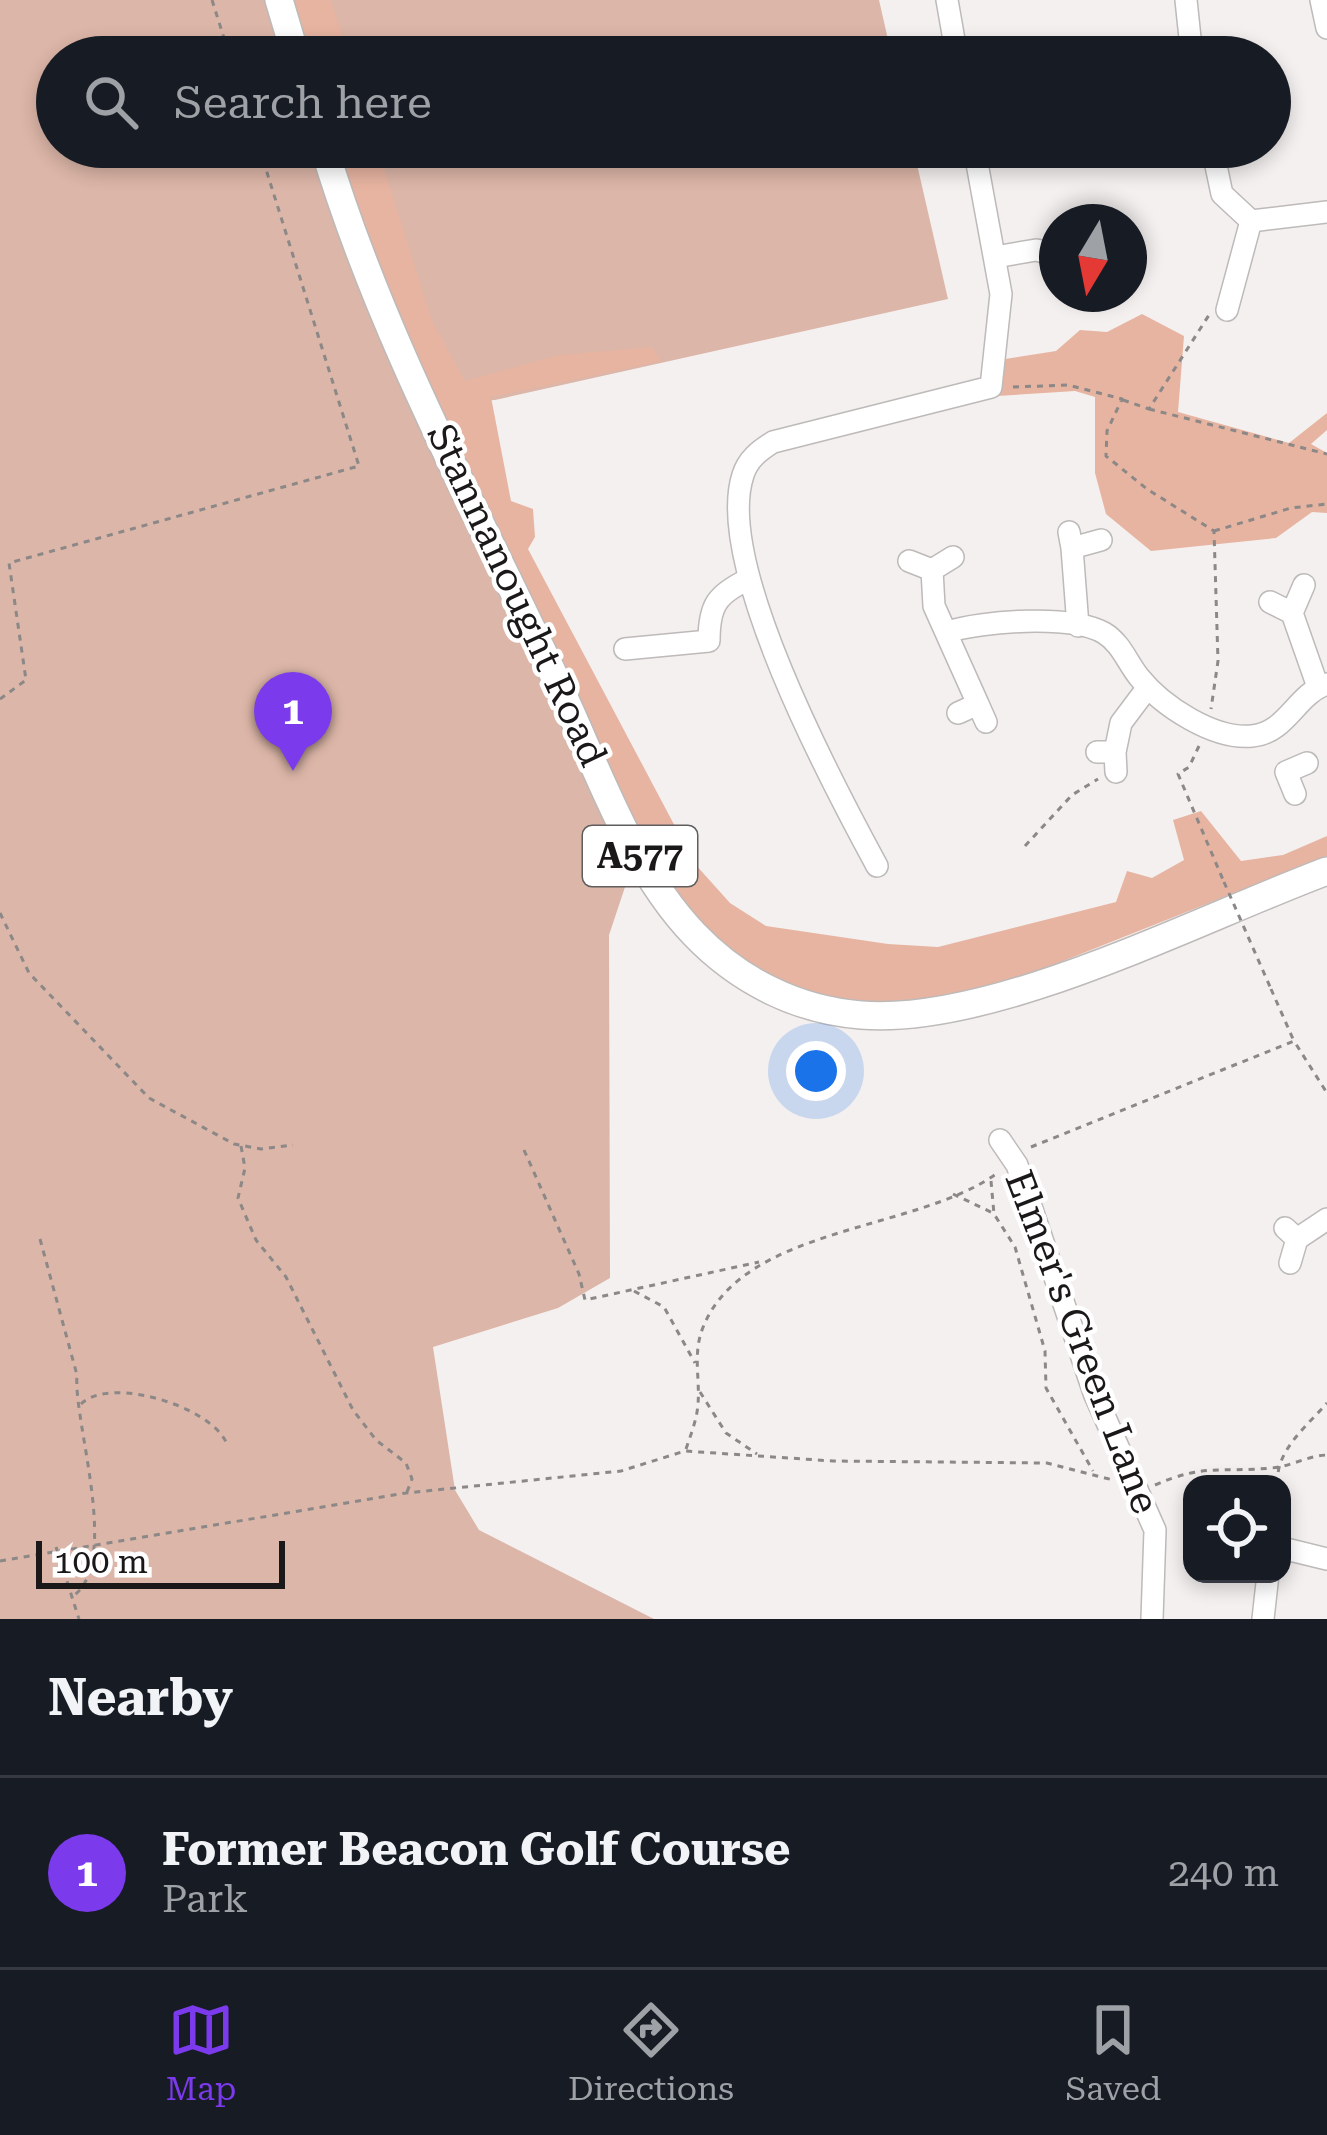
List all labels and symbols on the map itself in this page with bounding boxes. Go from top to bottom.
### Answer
north arrow [1039,204,1147,312]
street label: Stannanought Road [418,417,616,773]
pin: 1 [254,672,332,771]
road number: A577 [583,826,697,886]
your location [786,1041,846,1101]
street label: Elmer's Green Lane [995,1164,1169,1520]
scale bar [36,1535,285,1588]

